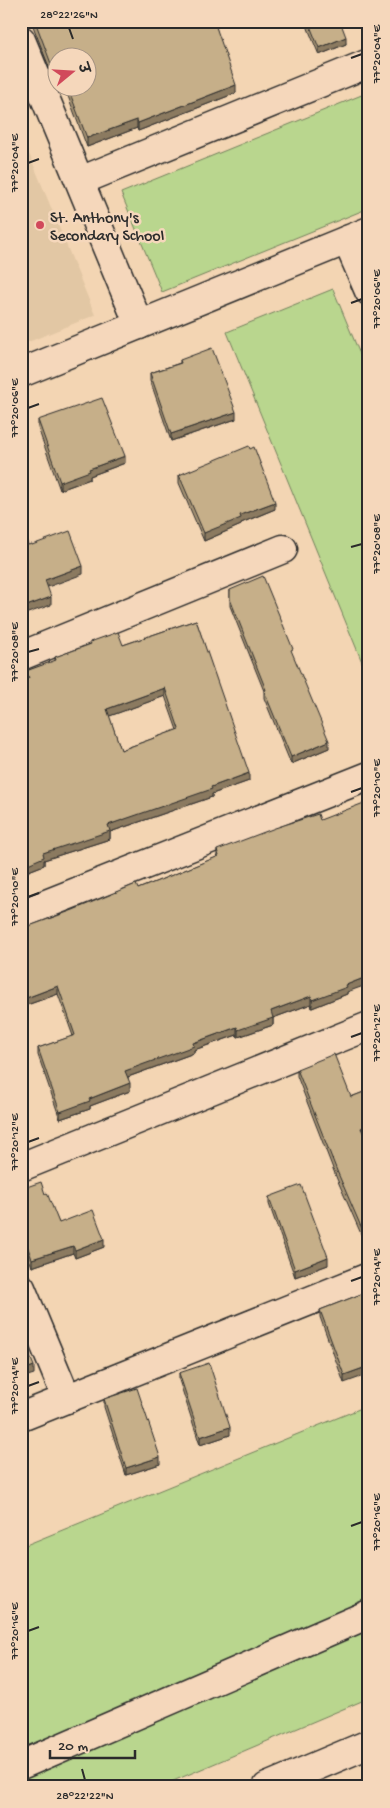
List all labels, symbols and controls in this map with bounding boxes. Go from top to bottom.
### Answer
text: 28°22'26"N [40,9,98,23]
text: 77°20'04"E [371,24,385,84]
north arrow [48,48,98,98]
text: उ [72,60,92,77]
text: 77°20'04"E [9,133,23,193]
place label: St. Anthony's Secondary School [50,210,164,247]
marker: St. Anthony's Secondary School [34,219,46,231]
text: 77°20'06"E [371,269,385,329]
text: 77°20'06"E [9,378,23,438]
text: 77°20'08"E [371,514,385,575]
text: 77°20'08"E [9,622,23,683]
text: 77°20'10"E [371,759,385,818]
text: 77°20'10"E [9,868,23,927]
text: 77°20'12"E [371,1004,385,1062]
text: 77°20'12"E [9,1113,23,1171]
text: 77°20'14"E [371,1248,385,1306]
text: 77°20'14"E [9,1357,23,1415]
text: 77°20'16"E [371,1493,385,1552]
text: 77°20'16"E [9,1602,23,1661]
scale bar [50,1728,135,1760]
text: 20 m [58,1738,88,1756]
text: 28°22'22"N [56,1790,114,1804]

